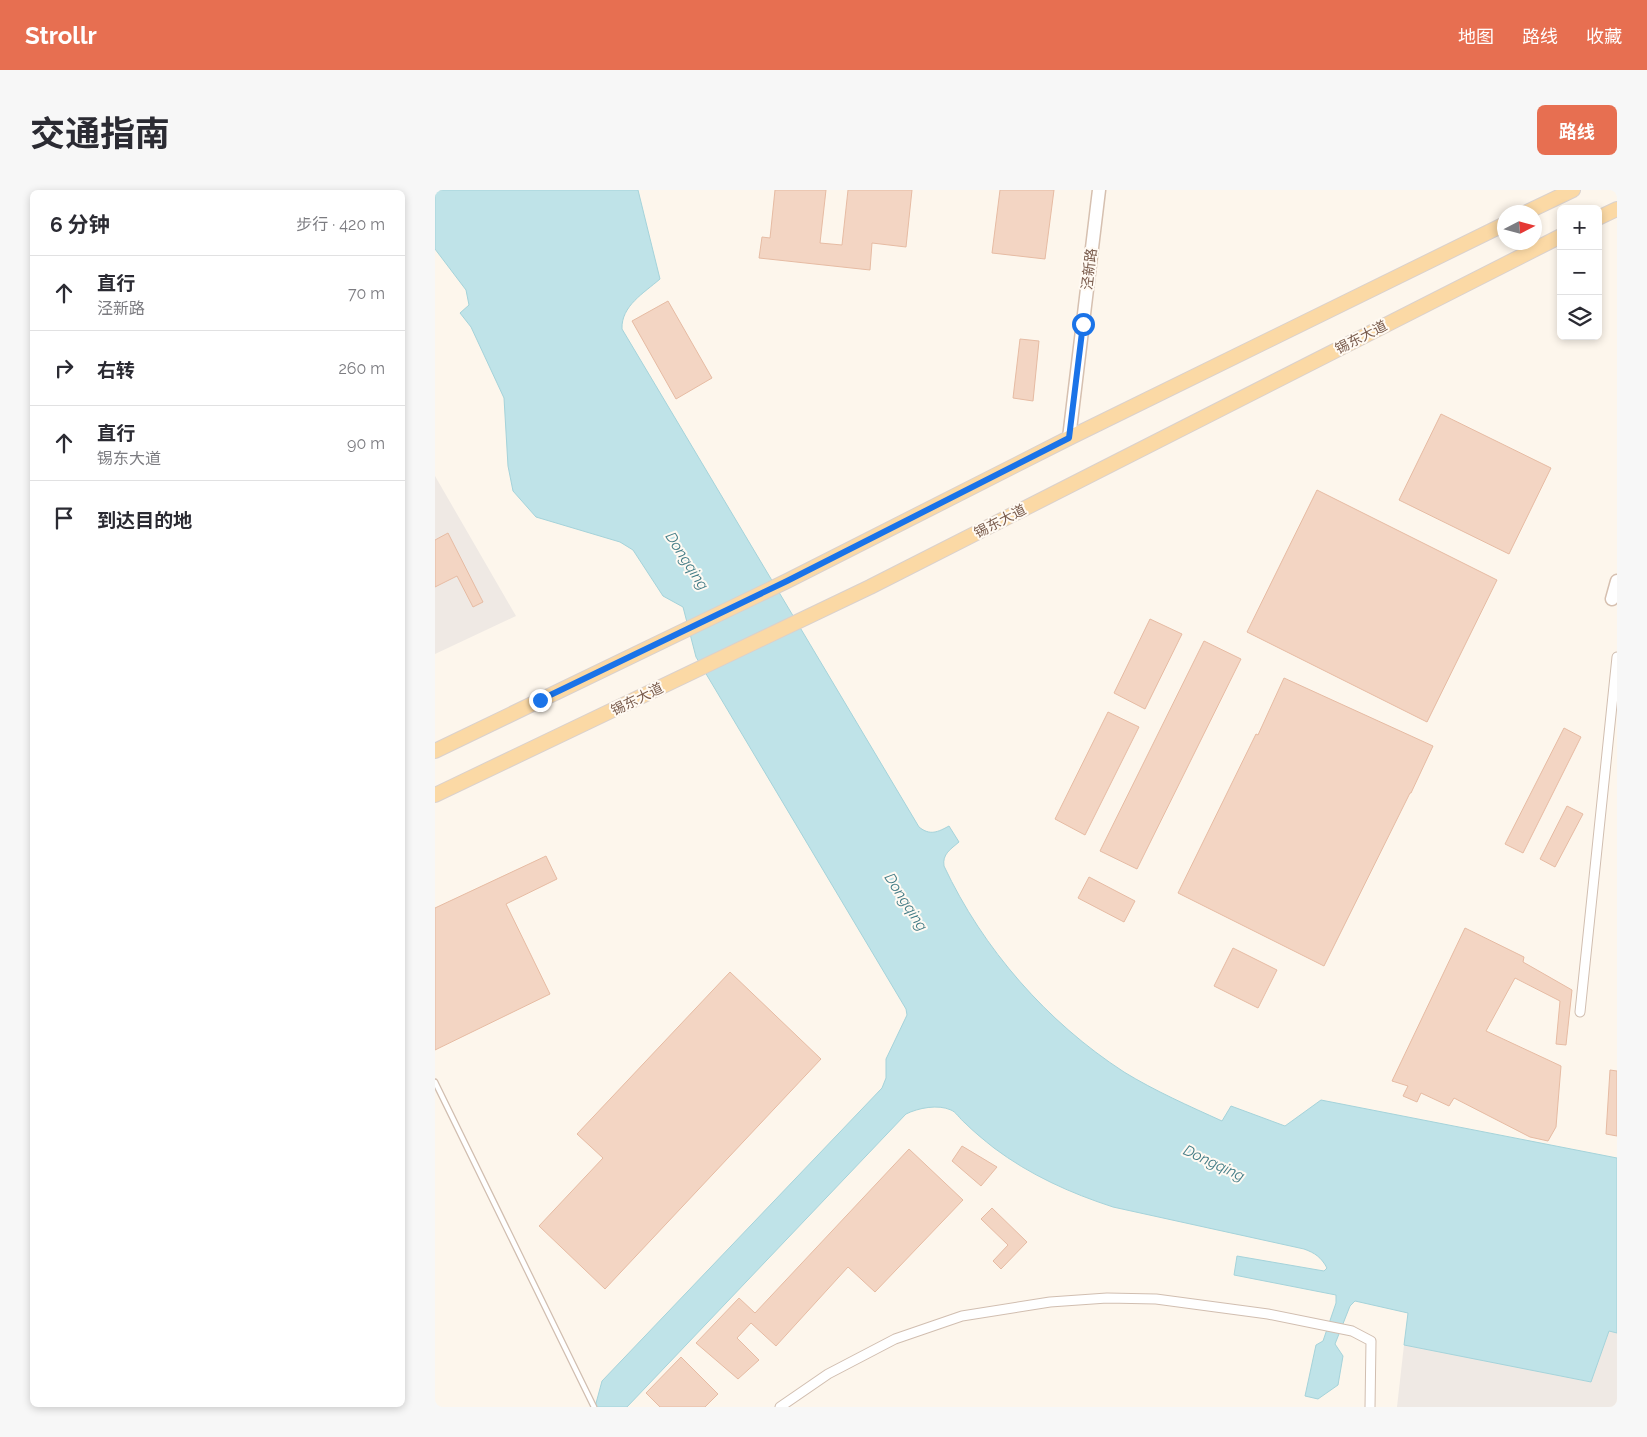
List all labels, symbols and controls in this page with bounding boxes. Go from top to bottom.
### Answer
text: Strollr [25,21,97,50]
text: 地图 [1458,26,1494,47]
text: 路线 [1522,26,1558,47]
text: 收藏 [1586,26,1622,47]
button: 路线 [1537,105,1617,155]
text: 交通指南 [30,113,170,154]
north arrow [1497,205,1542,250]
map controls [1557,205,1602,340]
button: + [1557,205,1602,250]
text: 6 分钟 [50,212,110,237]
text: 步行 · 420 m [296,215,385,234]
street label: 泾新路 [1079,247,1099,291]
button: − [1557,250,1602,295]
text: 直行 [97,272,135,294]
icon: ahead [50,279,78,307]
text: 70 m [348,284,385,303]
button: layers [1557,295,1602,340]
text: 泾新路 [97,299,145,318]
route start [1072,313,1095,336]
street label: 锡东大道 [1332,317,1390,357]
icon: right [50,354,78,382]
text: 右转 [97,359,135,381]
text: 260 m [338,359,385,378]
text: 直行 [97,422,135,444]
icon: ahead [50,429,78,457]
text: 90 m [347,434,385,453]
text: 锡东大道 [97,449,161,468]
street label: 锡东大道 [971,501,1029,541]
icon: arrive [50,504,78,532]
text: 到达目的地 [97,509,192,531]
water label: Dongqing [662,529,712,593]
street label: 锡东大道 [608,680,666,718]
route end [529,689,552,712]
water label: Dongqing [881,870,931,934]
water label: Dongqing [1180,1141,1248,1185]

